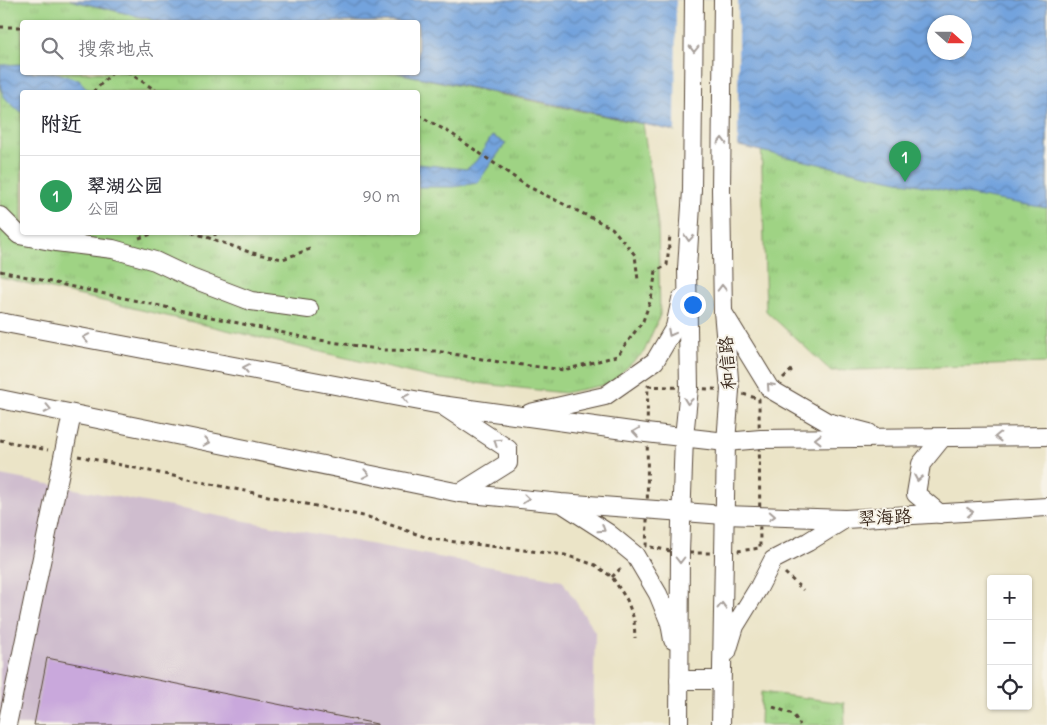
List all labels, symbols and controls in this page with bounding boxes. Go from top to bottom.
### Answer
north arrow [927,15,972,60]
search box [20,20,420,75]
icon: search [38,34,66,62]
text: 搜索地点 [78,36,154,60]
one-way arrow [689,45,699,53]
text: 附近 [40,110,82,137]
one-way arrow [716,137,727,145]
pin: 1 [889,141,921,182]
text: 翠湖公园 [87,173,163,197]
text: 1 [53,186,59,206]
text: 90 m [362,186,400,206]
text: 公园 [87,198,119,218]
one-way arrow [683,234,694,242]
one-way arrow [717,284,727,292]
your location [680,292,706,318]
one-way arrow [667,328,677,337]
one-way arrow [82,334,91,344]
street label: 和信路 [714,335,740,391]
one-way arrow [241,363,250,374]
one-way arrow [767,383,776,392]
one-way arrow [401,394,410,404]
one-way arrow [683,397,694,405]
one-way arrow [43,403,52,414]
one-way arrow [631,427,639,438]
one-way arrow [994,432,1002,442]
one-way arrow [814,434,822,444]
one-way arrow [202,436,211,446]
one-way arrow [493,439,502,448]
one-way arrow [362,468,371,478]
one-way arrow [914,474,924,482]
one-way arrow [523,493,531,504]
street label: 翠海路 [857,504,913,530]
one-way arrow [966,506,974,517]
one-way arrow [769,511,777,521]
one-way arrow [596,523,605,532]
one-way arrow [675,557,685,565]
map controls [987,575,1032,710]
button: + [987,575,1032,620]
one-way arrow [717,602,727,610]
button: − [987,620,1032,665]
button: locate [987,665,1032,710]

